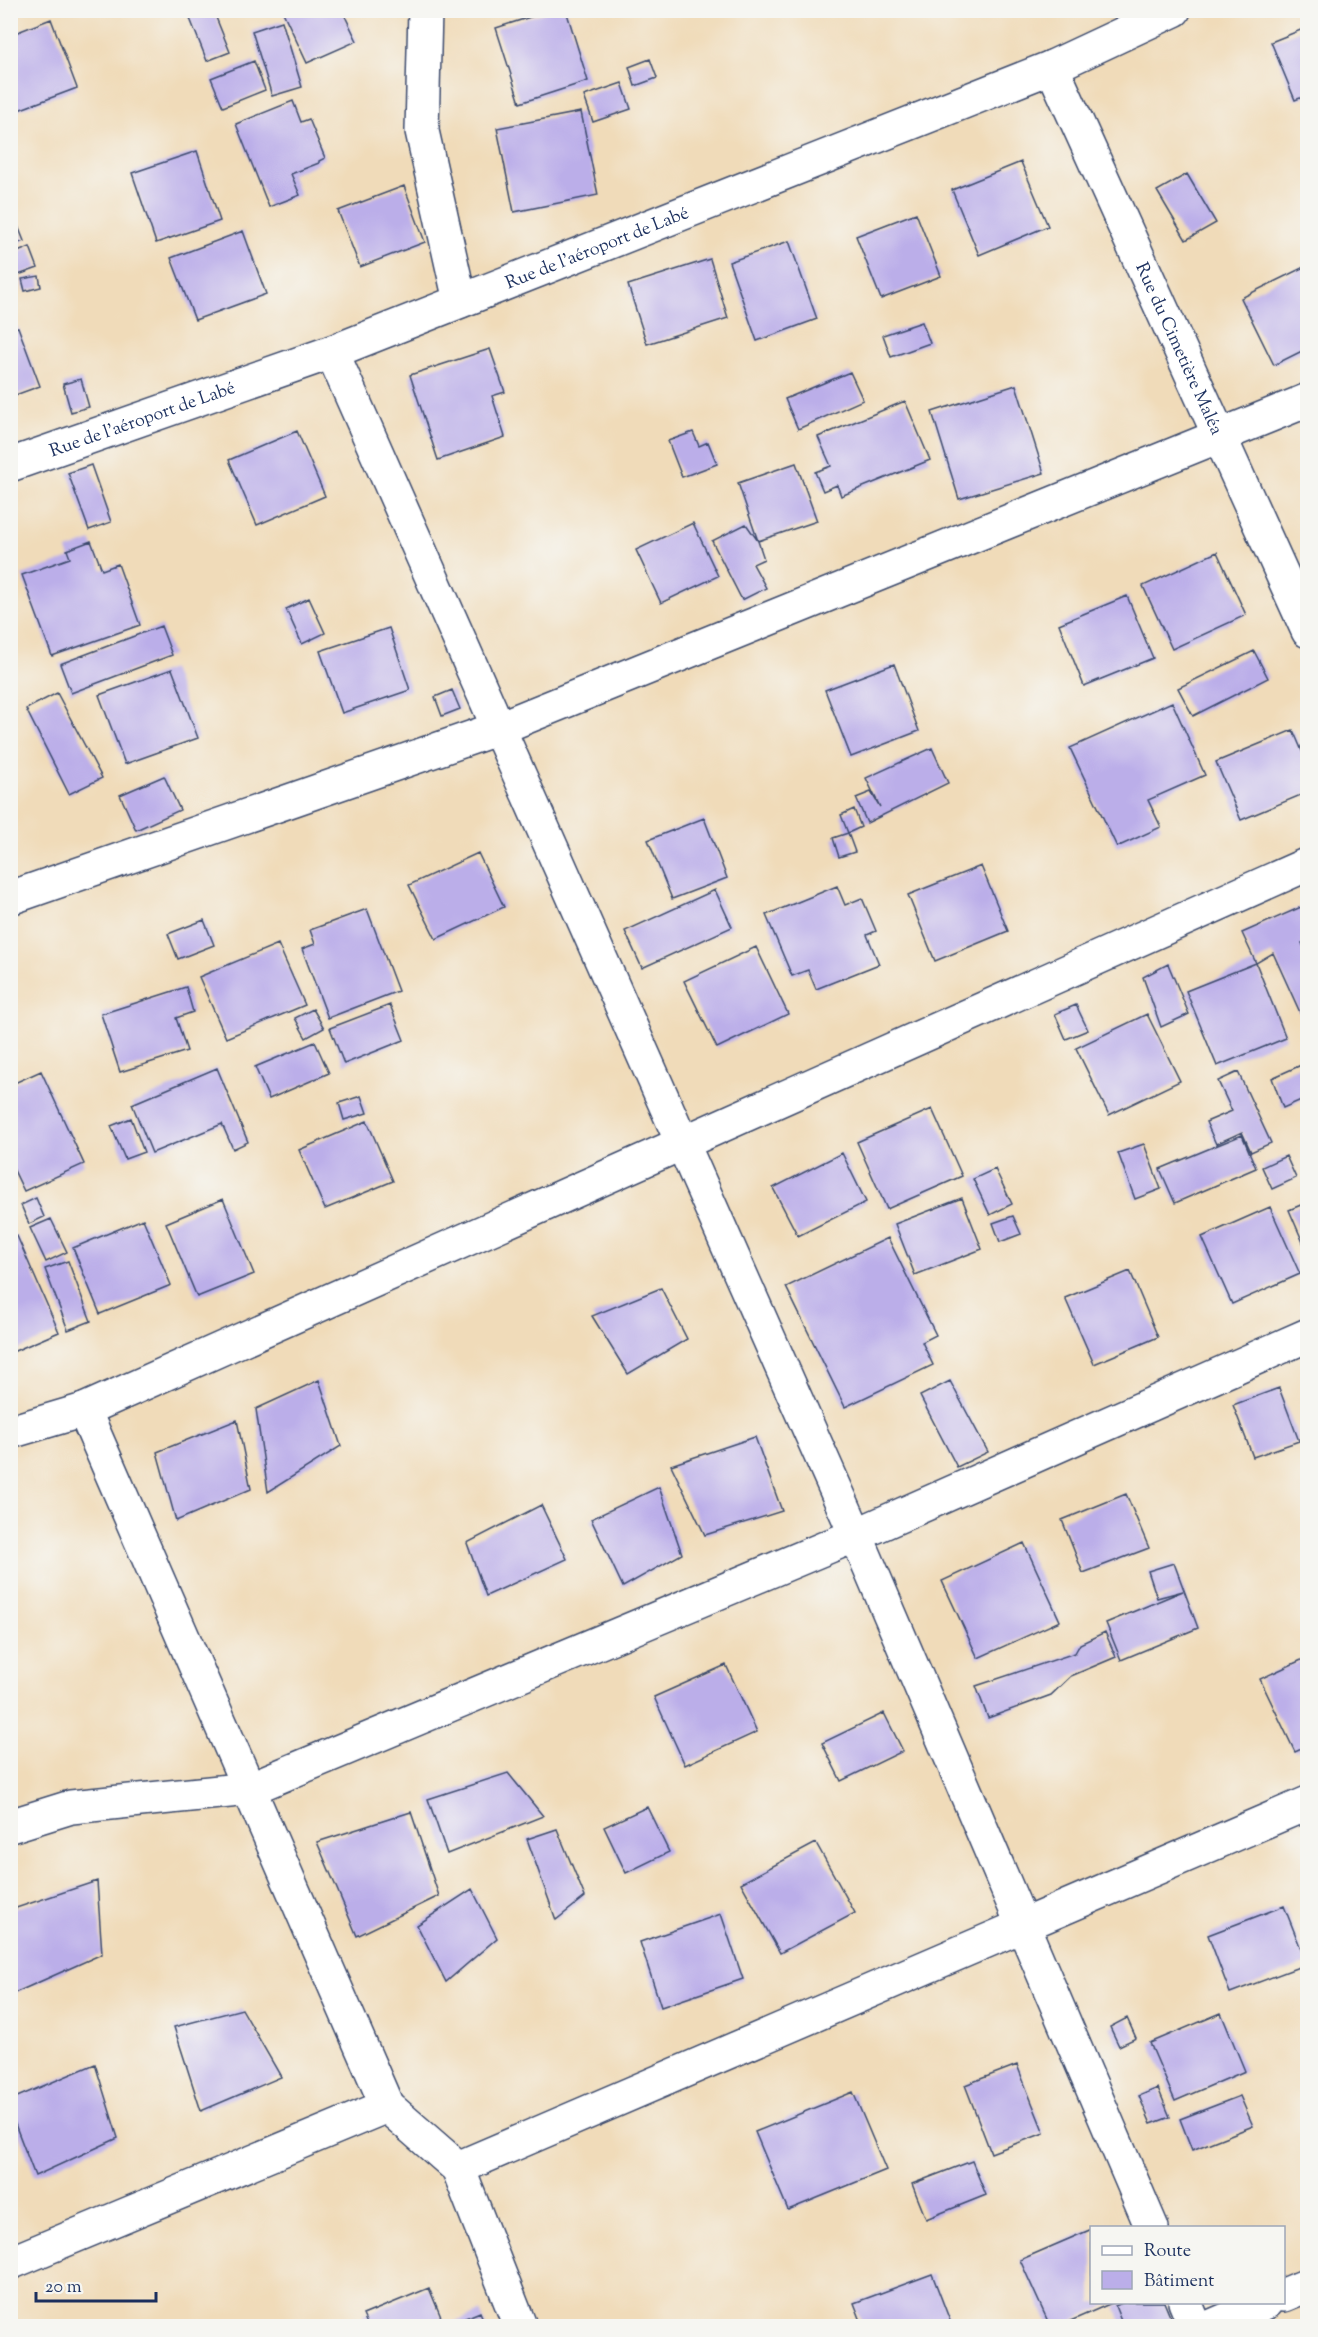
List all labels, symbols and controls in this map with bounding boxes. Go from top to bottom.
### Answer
street label: Rue de l'aéroport de Labé [502,201,693,297]
street label: Rue du Cimetière Maléa [1127,259,1228,440]
street label: Rue de l'aéroport de Labé [46,376,239,465]
legend [1090,2226,1285,2304]
text: Route [1144,2239,1191,2265]
scale bar [36,2265,156,2303]
text: Bâtiment [1144,2269,1214,2295]
text: 20 m [45,2275,82,2301]

